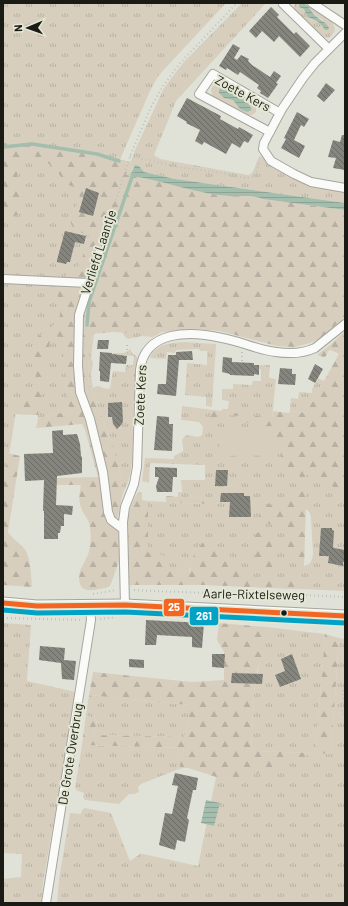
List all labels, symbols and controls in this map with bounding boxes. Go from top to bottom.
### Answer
north arrow [8,8,48,48]
text: N [11,24,24,32]
street label: Zoete Kers [213,71,273,115]
street label: Verliefd Laantje [77,208,119,296]
street label: Zoete Kers [130,364,150,426]
street label: Aarle-Rixtelseweg [203,585,305,603]
line badge: 25 [163,598,185,617]
text: 25 [168,600,180,613]
line badge: 261 [189,606,219,626]
unlabelled marker [279,608,289,618]
text: 261 [196,609,212,622]
street label: De Grote Overbrug [54,702,86,806]

